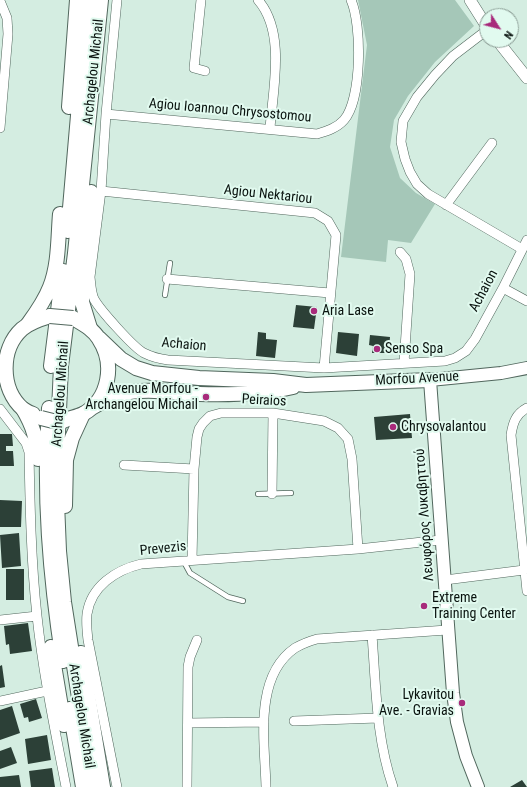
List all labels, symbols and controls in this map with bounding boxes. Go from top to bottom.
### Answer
north arrow [479,8,519,48]
street label: Archagelou Michail [80,18,108,126]
text: N [501,28,516,41]
street label: Agiou Ioannou Chrysostomou [148,96,312,126]
street label: Agiou Nektariou [223,182,313,208]
street label: Achaion [466,267,502,315]
place label: Aria Lase [322,303,374,319]
marker: Aria Lase [309,306,319,316]
street label: Achaion [161,335,207,355]
street label: Archagelou Michail [49,341,73,447]
place label: Senso Spa [385,341,443,357]
marker: Senso Spa [372,344,382,354]
street label: Morfou Avenue [375,368,459,390]
place label: Avenue Morfou - Archangelou Michail [85,381,198,414]
street label: Peiraios [241,391,287,411]
marker: Avenue Morfou - Archangelou Michail [201,392,211,402]
place label: Chrysovalantou [401,419,486,435]
marker: Chrysovalantou [388,422,398,432]
street label: Λεωφόρος Λυκαβηττού [412,448,438,582]
street label: Prevezis [139,538,187,560]
place label: Extreme Training Center [432,590,516,622]
marker: Extreme Training Center [419,601,429,611]
street label: Archagelou Michail [64,662,98,770]
place label: Lykavitou Ave. - Gravias [379,687,454,720]
marker: Lykavitou Ave. - Gravias [457,698,467,708]

